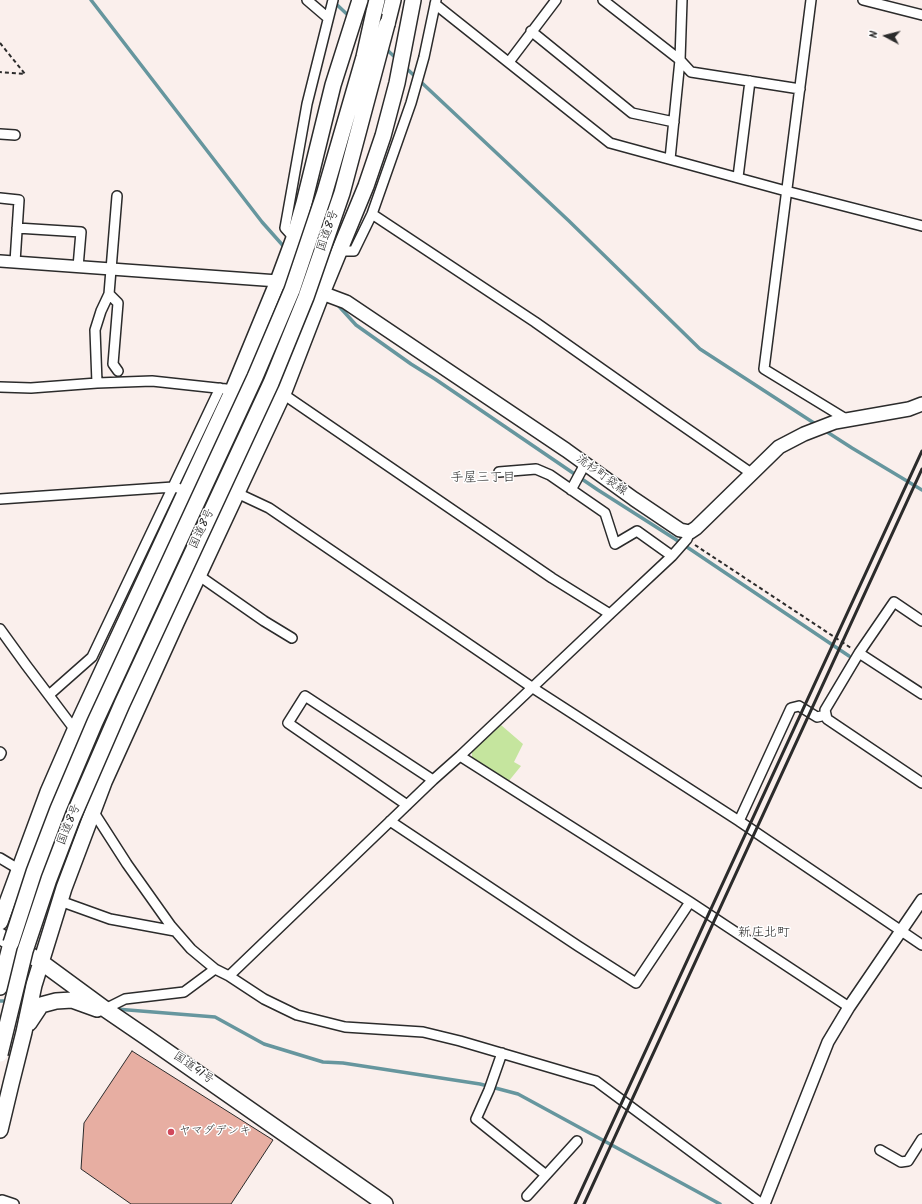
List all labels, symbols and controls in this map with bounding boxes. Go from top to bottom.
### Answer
north arrow [866,16,906,56]
text: N [865,30,883,39]
street label: 国道8号 [315,208,343,254]
street label: 流杉町袋線 [572,453,630,499]
district label: 手屋三丁目 [451,471,515,487]
street label: 国道8号 [187,506,219,552]
street label: 国道8号 [55,802,85,848]
district label: 新庄北町 [738,926,790,942]
street label: 国道41号 [170,1050,216,1088]
place label: ヤマダデンキ [179,1125,251,1139]
marker: ヤマダデンキ [166,1127,176,1137]

